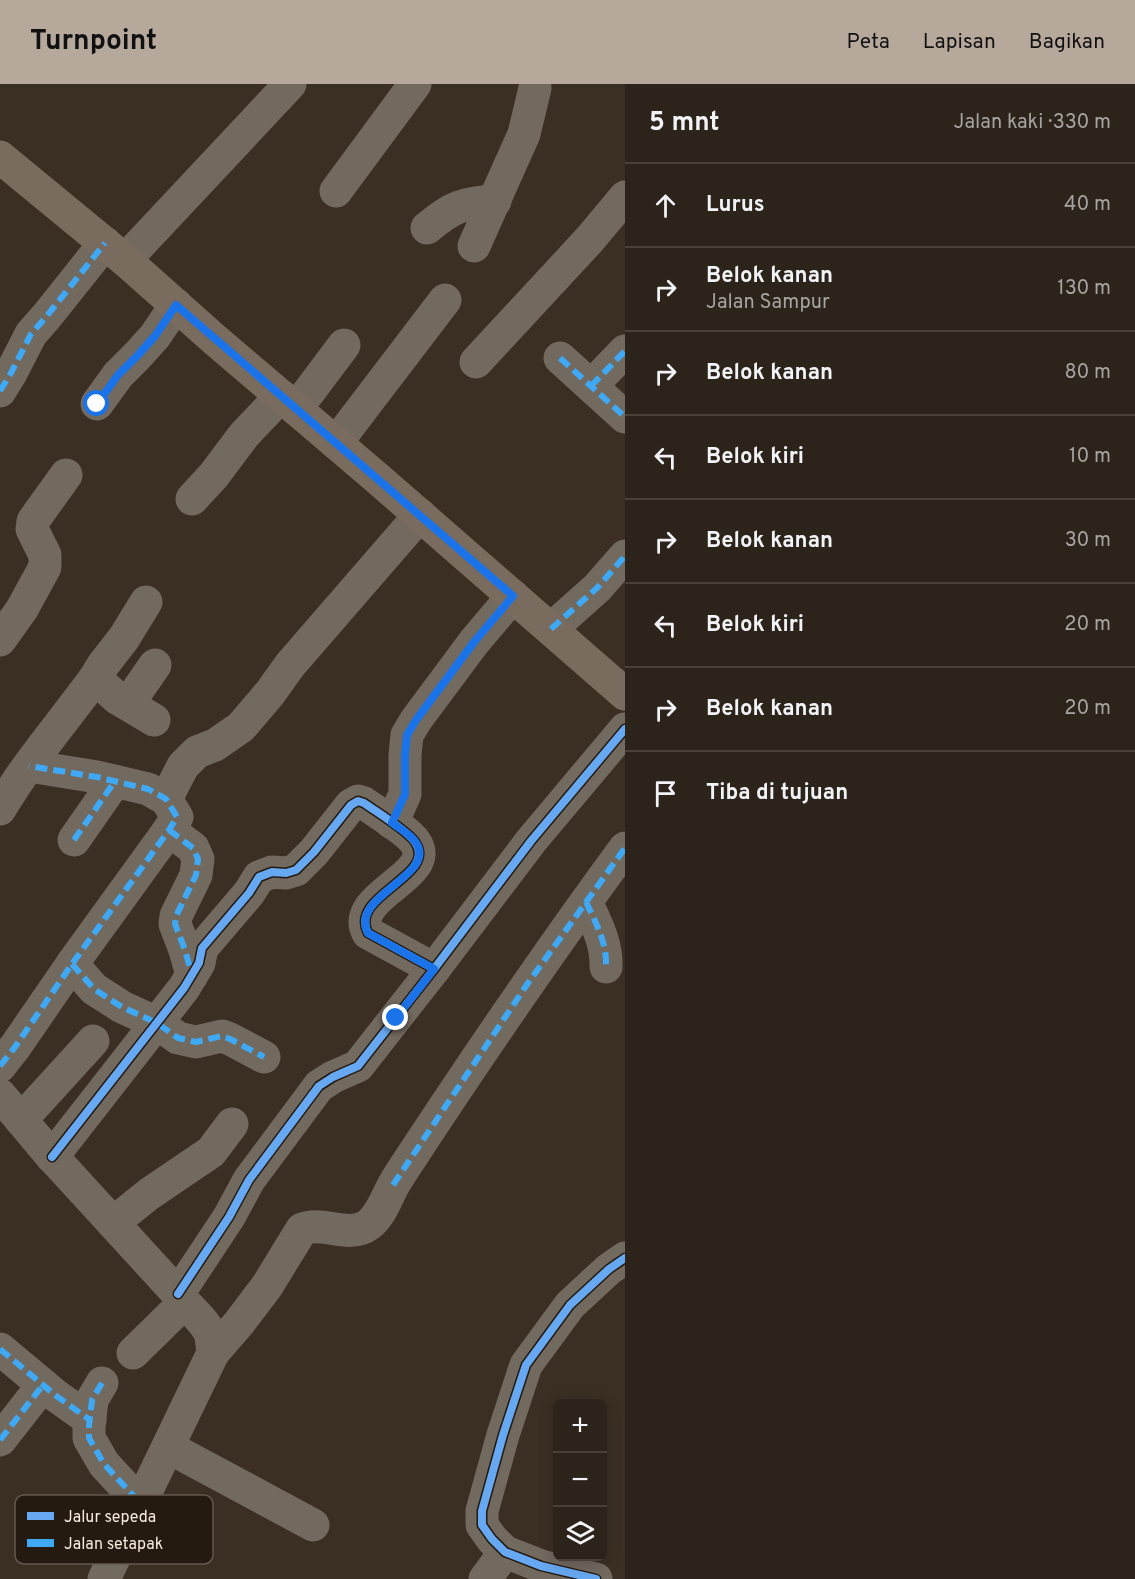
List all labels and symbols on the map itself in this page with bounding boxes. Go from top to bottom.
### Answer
route start [83,390,109,416]
route end [382,1004,408,1030]
legend [15,1495,213,1564]
text: Jalur sepeda [64,1508,156,1528]
text: Jalan setapak [64,1535,163,1555]

